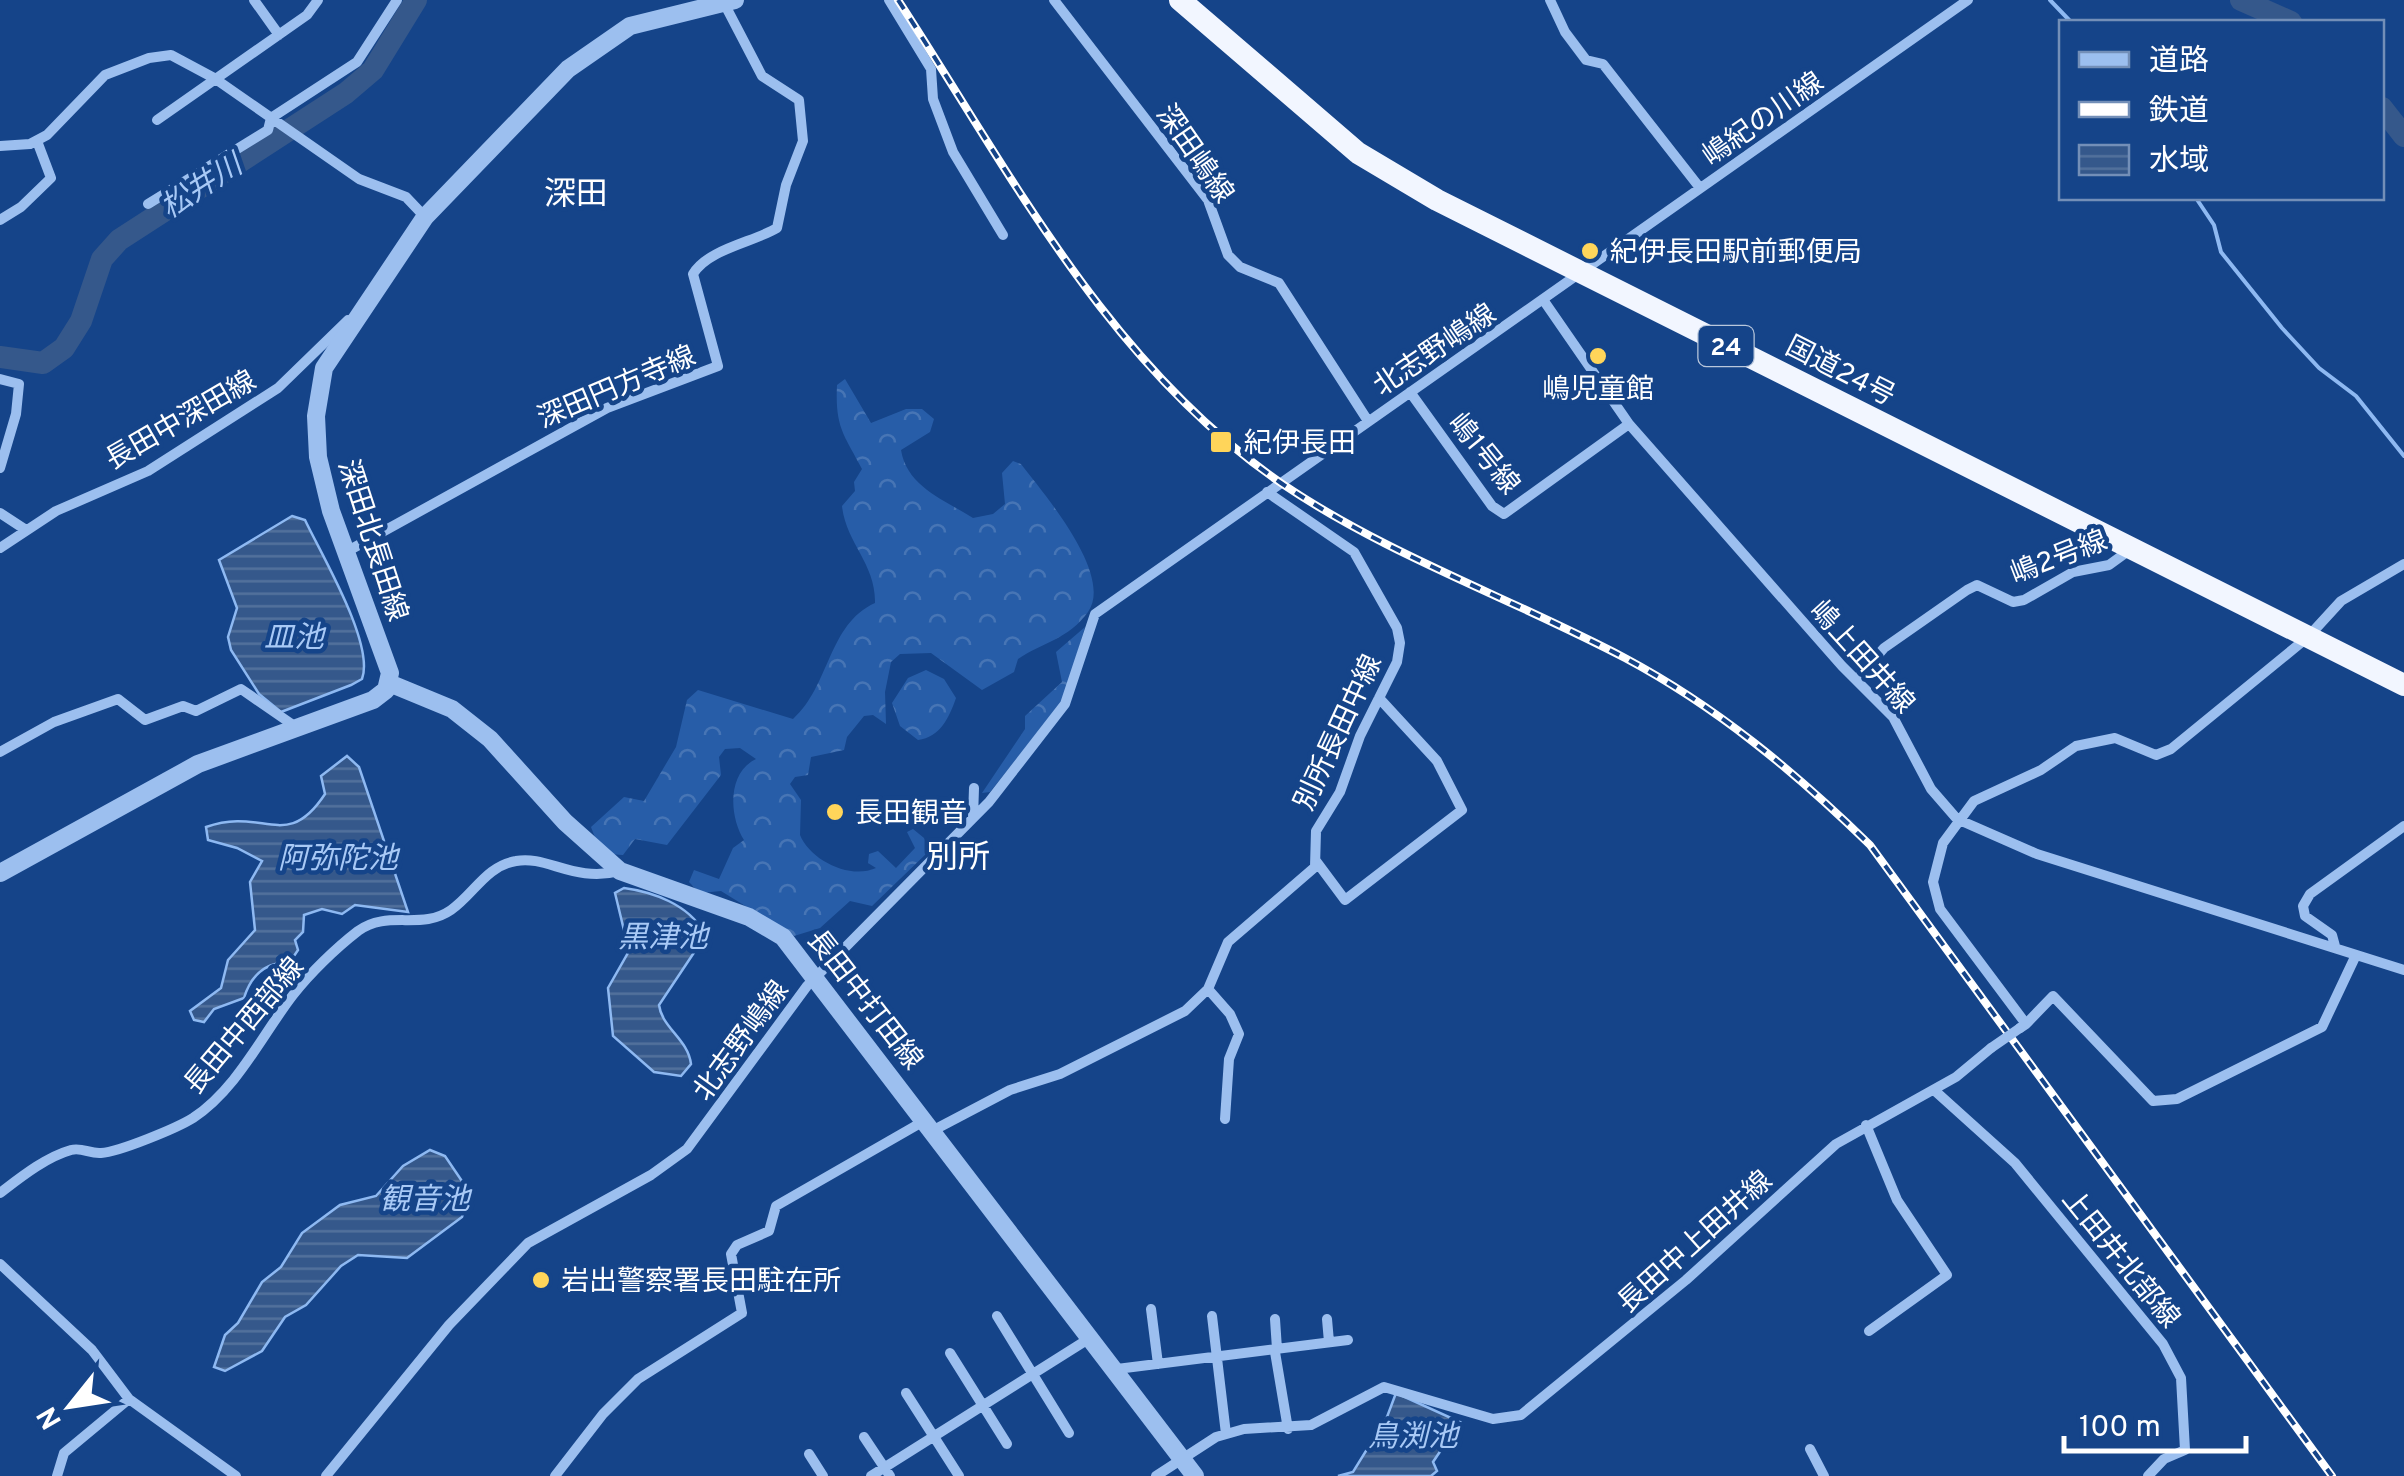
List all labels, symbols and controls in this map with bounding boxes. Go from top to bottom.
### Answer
legend [2059,20,2384,200]
text: 道路 [2149,44,2209,81]
street label: 嶋紀の川線 [1696,66,1831,175]
text: 鉄道 [2149,94,2209,131]
street label: 深田嶋線 [1147,99,1240,211]
text: 水域 [2149,144,2209,181]
water label: 松井川 [155,146,253,228]
district label: 深田 [544,176,608,216]
place label: 紀伊長田駅前郵便局 [1610,236,1862,272]
marker: 紀伊長田駅前郵便局 [1579,240,1601,262]
street label: 北志野嶋線 [1368,297,1504,406]
road number: 24 [1698,326,1754,366]
street label: 国道24号 [1779,330,1900,416]
street label: 深田円方寺線 [533,339,702,438]
marker: 嶋児童館 [1587,345,1609,367]
street label: 長田中深田線 [100,364,263,479]
place label: 嶋児童館 [1542,373,1654,409]
street label: 嶋1号線 [1439,407,1526,503]
place label: 紀伊長田 [1244,427,1356,463]
marker: 紀伊長田 [1208,429,1234,455]
street label: 深田北長田線 [328,455,414,626]
street label: 嶋2号線 [2005,524,2113,594]
street label: 嶋上田井線 [1801,594,1921,722]
water label: 皿池 [264,621,327,658]
street label: 別所長田中線 [1288,650,1392,817]
place label: 長田観音 [855,797,967,833]
marker: 長田観音 [824,801,846,823]
district label: 別所 [926,839,990,879]
water label: 阿弥陀池 [278,842,401,879]
water label: 黒津池 [618,921,711,958]
street label: 長田中打田線 [798,924,930,1078]
street label: 長田中西部線 [178,951,313,1103]
street label: 北志野嶋線 [687,975,798,1109]
street label: 長田中上田井線 [1611,1164,1781,1322]
water label: 観音池 [380,1183,473,1220]
street label: 上田井北部線 [2053,1183,2187,1337]
place label: 岩出警察署長田駐在所 [561,1265,841,1301]
marker: 岩出警察署長田駐在所 [530,1269,552,1291]
north arrow [20,1356,120,1456]
scale bar [2064,1391,2246,1453]
text: N [30,1399,72,1435]
text: 100 m [2079,1410,2161,1447]
water label: 鳥渕池 [1368,1420,1461,1457]

